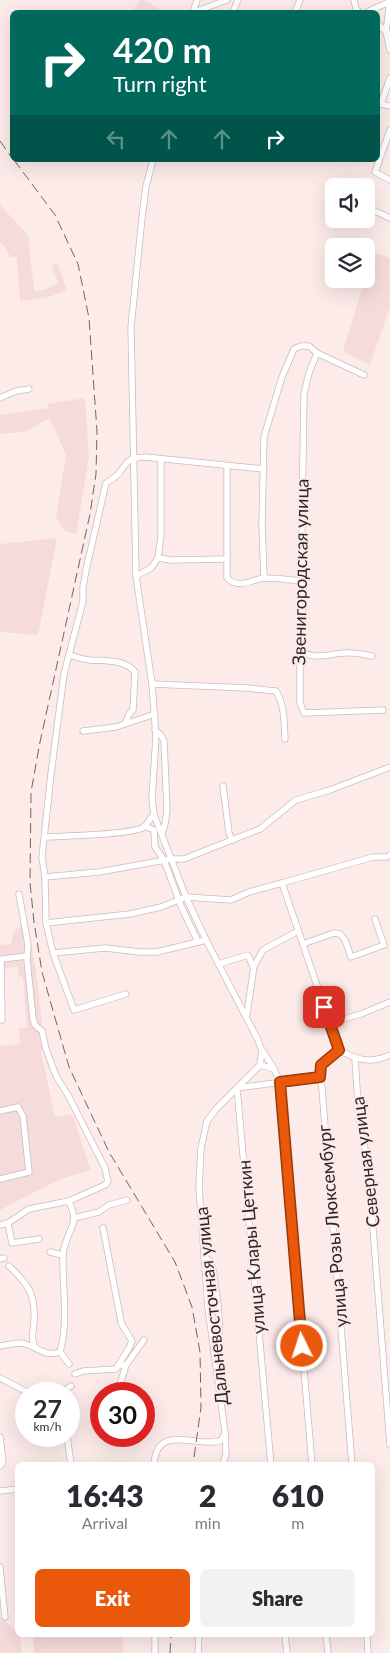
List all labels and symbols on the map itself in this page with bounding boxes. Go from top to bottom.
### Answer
street label: Звенигородская улица [287,478,313,666]
pin [303,986,345,1028]
street label: Северная улица [346,1095,384,1229]
street label: улица Розы Люксембург [312,1123,352,1328]
street label: улица Клары Цеткин [232,1159,270,1335]
street label: Дальневосточная улица [190,1206,232,1406]
position arrow [275,1319,327,1371]
speed limit sign: 30 [90,1382,155,1447]

